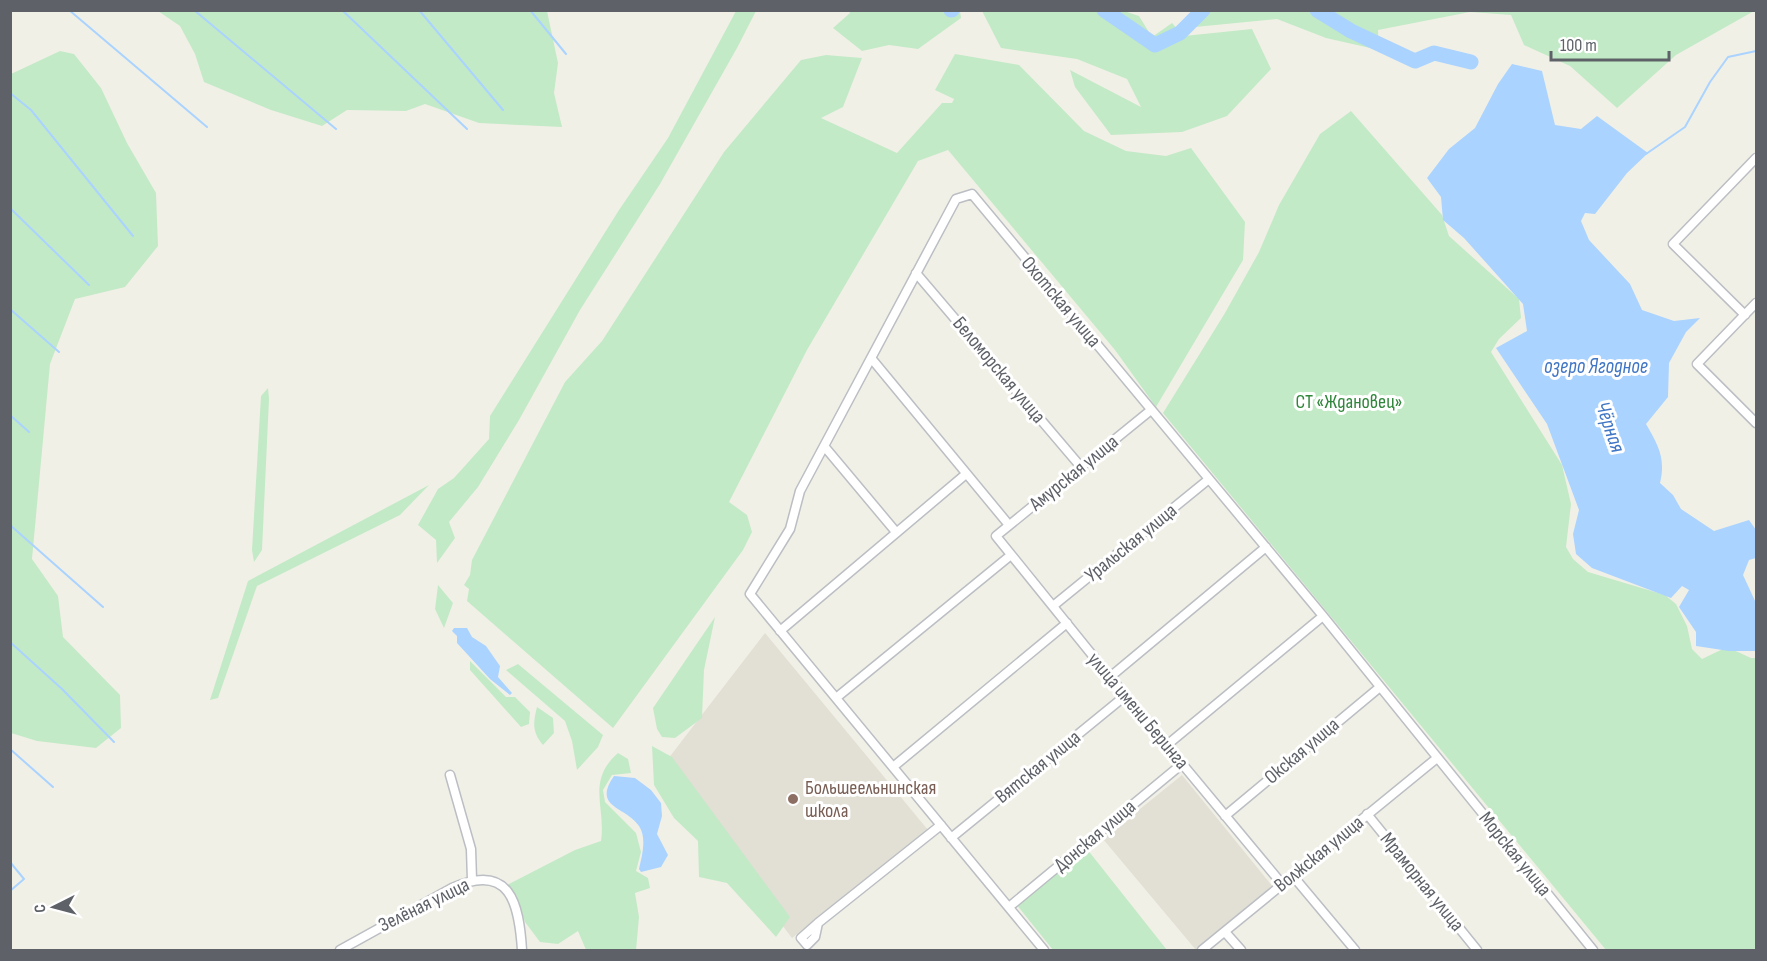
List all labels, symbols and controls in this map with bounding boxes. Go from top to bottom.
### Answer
scale bar [1551,24,1670,62]
text: 100 m [1560,35,1597,56]
street label: Охотская улица [1016,252,1106,352]
street label: Беломорская улица [947,312,1051,428]
water label: озеро Ягодное [1544,354,1648,379]
park label: СТ «Ждановец» [1295,390,1403,414]
water label: Чёрная [1590,398,1630,456]
street label: Амурская улица [1024,430,1123,517]
street label: Уральская улица [1080,499,1182,587]
street label: улица имени Беринга [1082,648,1194,774]
street label: Окская улица [1260,713,1344,789]
street label: Вятская улица [991,725,1085,809]
place label: Большеельнинская школа [805,776,936,823]
marker: Большеельнинская школа [786,792,800,806]
street label: Донская улица [1049,795,1141,877]
street label: Морская улица [1474,807,1556,901]
street label: Волжская улица [1269,811,1369,897]
street label: Мраморная улица [1375,828,1469,936]
street label: Зелёная улица [375,873,473,937]
north arrow [24,877,84,937]
text: С [31,903,50,913]

